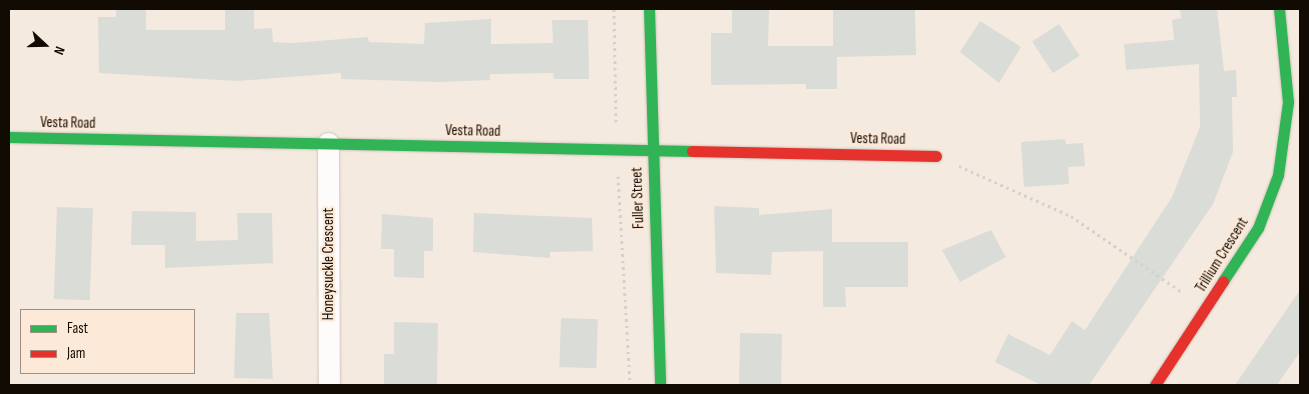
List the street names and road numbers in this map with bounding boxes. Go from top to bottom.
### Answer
street label: Vesta Road [40,114,96,132]
street label: Vesta Road [445,122,501,140]
street label: Vesta Road [850,130,906,148]
street label: Fuller Street [628,167,648,229]
street label: Honeysuckle Crescent [320,208,338,320]
street label: Trillium Crescent [1192,214,1252,296]

